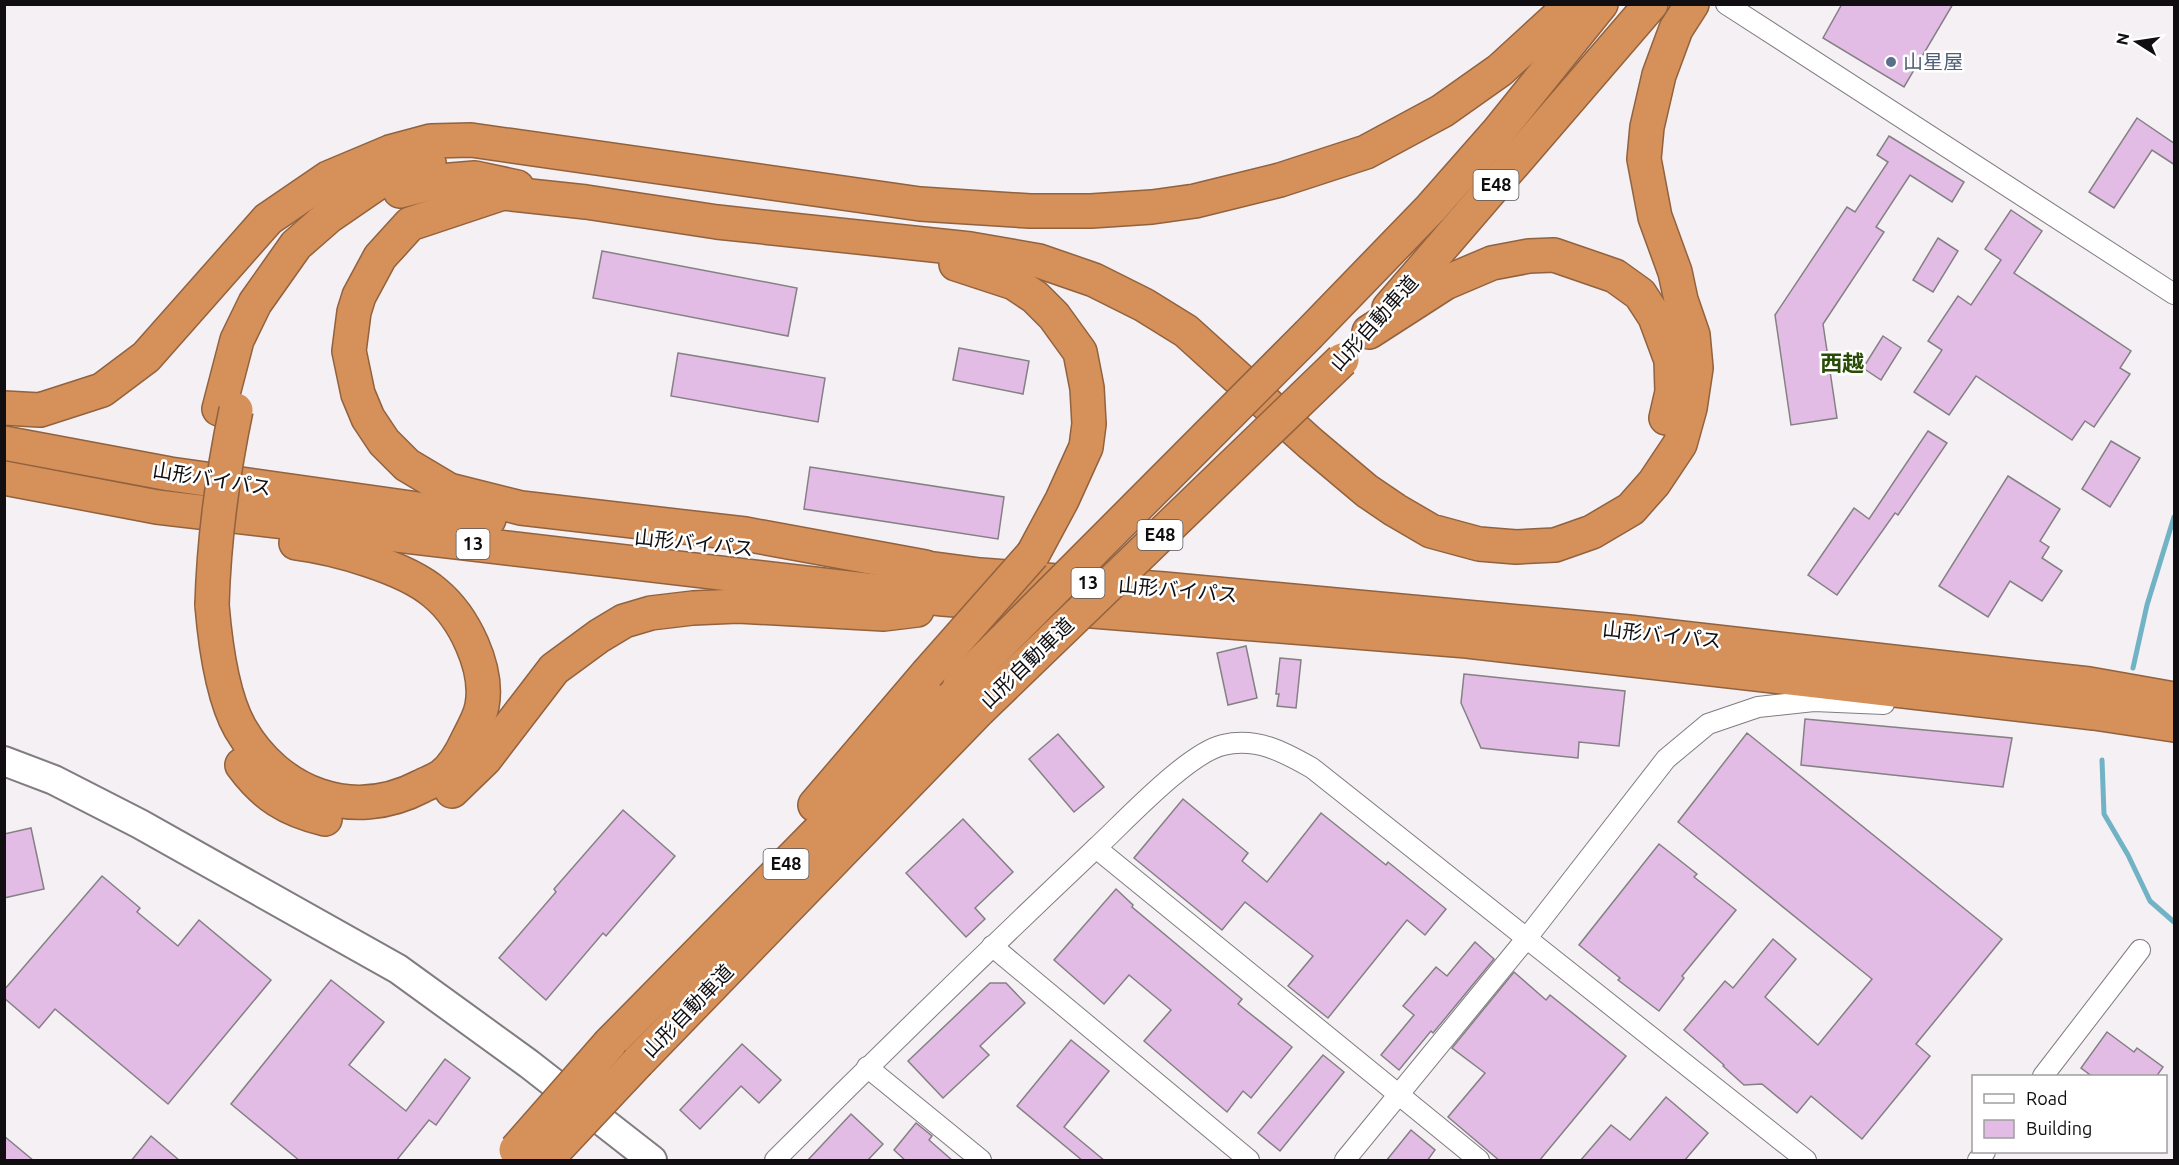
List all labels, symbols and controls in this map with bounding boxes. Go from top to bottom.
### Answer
north arrow [2107,12,2167,72]
text: N [2112,31,2132,47]
place label: 山星屋 [1903,50,1963,73]
marker: 山星屋 [1884,55,1898,69]
road number: E48 [1474,170,1518,200]
street label: 山形自動車道 [1325,270,1422,375]
district label: 西越 [1820,350,1864,375]
street label: 山形バイパス [151,458,273,499]
road number: E48 [1138,520,1182,550]
street label: 山形バイパス [633,525,755,560]
road number: 13 [456,529,490,559]
road number: 13 [1072,568,1104,598]
street label: 山形バイパス [1117,573,1239,606]
street label: 山形自動車道 [976,613,1078,713]
street label: 山形バイパス [1601,617,1723,652]
road number: E48 [764,849,808,879]
street label: 山形自動車道 [638,960,738,1062]
legend [1972,1075,2167,1153]
text: Road [2026,1088,2068,1108]
text: Building [2026,1118,2092,1138]

